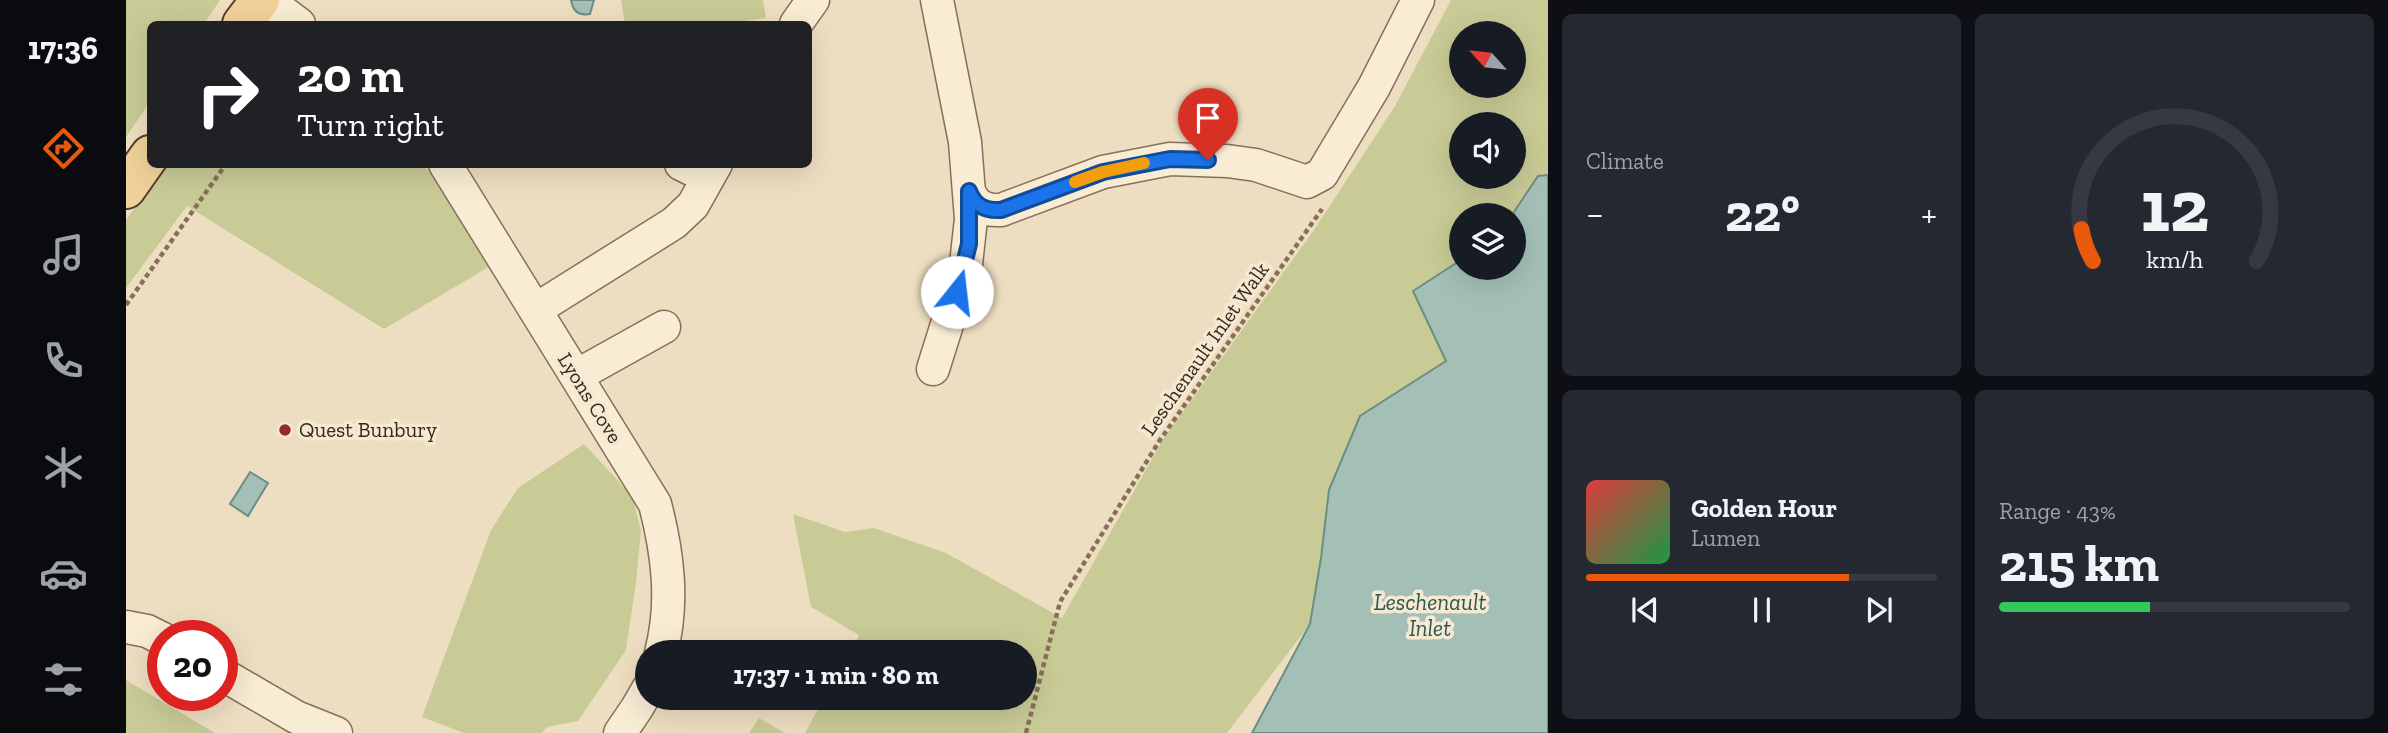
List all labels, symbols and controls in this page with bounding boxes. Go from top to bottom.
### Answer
north arrow [1449,21,1526,98]
map controls [1449,21,1526,280]
text: 17:36 [28,29,98,67]
text: 20 m [297,46,404,105]
icon: right [182,49,273,140]
pin [1178,88,1238,160]
icon: arrive [1189,99,1227,137]
text: Turn right [297,106,444,144]
button: sound [1449,112,1526,189]
icon: directions [39,124,88,173]
text: Climate [1586,147,1664,175]
text: 12 [2140,162,2209,250]
text: 22° [1725,182,1800,244]
text: − [1586,191,1604,237]
text: + [1921,191,1937,237]
button: layers [1449,203,1526,280]
icon: music [39,230,88,279]
text: km/h [2146,244,2203,274]
position arrow [920,255,994,329]
street label: Leschenault Inlet Walk [1135,257,1274,440]
icon: phone [39,336,88,385]
street label: Lyons Cove [553,348,628,448]
place label: Quest Bunbury [299,417,437,442]
marker: Quest Bunbury [277,422,293,438]
icon: climate [39,443,88,492]
text: Golden Hour [1691,492,1837,524]
text: Range · 43% [1999,497,2116,525]
text: Lumen [1691,524,1760,552]
text: 215 km [1999,532,2159,594]
icon: car [39,549,88,598]
water label: Leschenault Inlet [1374,588,1486,642]
icon: previous [1626,591,1664,629]
icon: pause [1743,591,1781,629]
icon: next [1860,591,1898,629]
speed limit sign: 20 [147,620,238,711]
icon: filters [39,655,88,704]
text: 17:37 · 1 min · 80 m [733,659,939,691]

